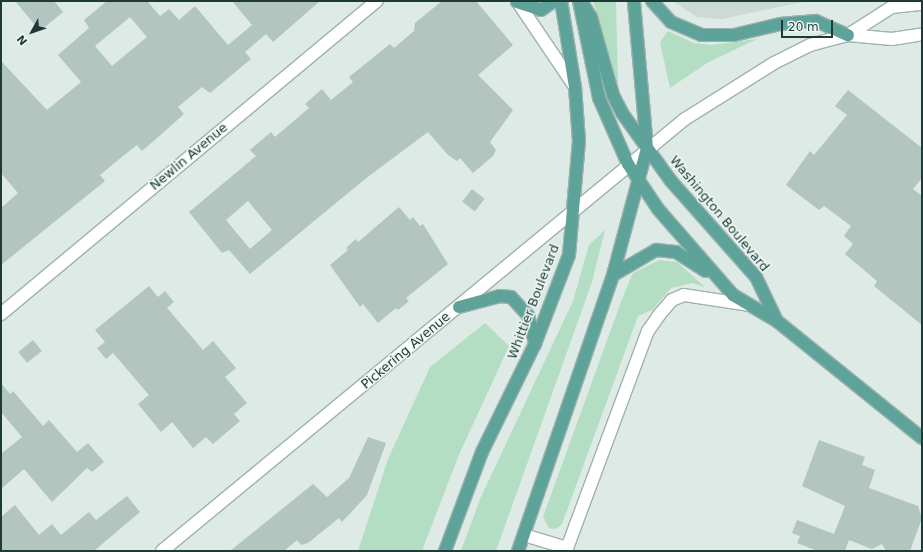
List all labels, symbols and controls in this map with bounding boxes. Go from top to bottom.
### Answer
north arrow [12,12,52,52]
scale bar [783,12,835,38]
text: 20 m [788,20,819,34]
text: N [14,32,30,48]
street label: Newlin Avenue [147,120,231,194]
street label: Washington Boulevard [666,153,772,275]
street label: Whittier Boulevard [505,242,563,362]
street label: Pickering Avenue [358,309,454,393]

